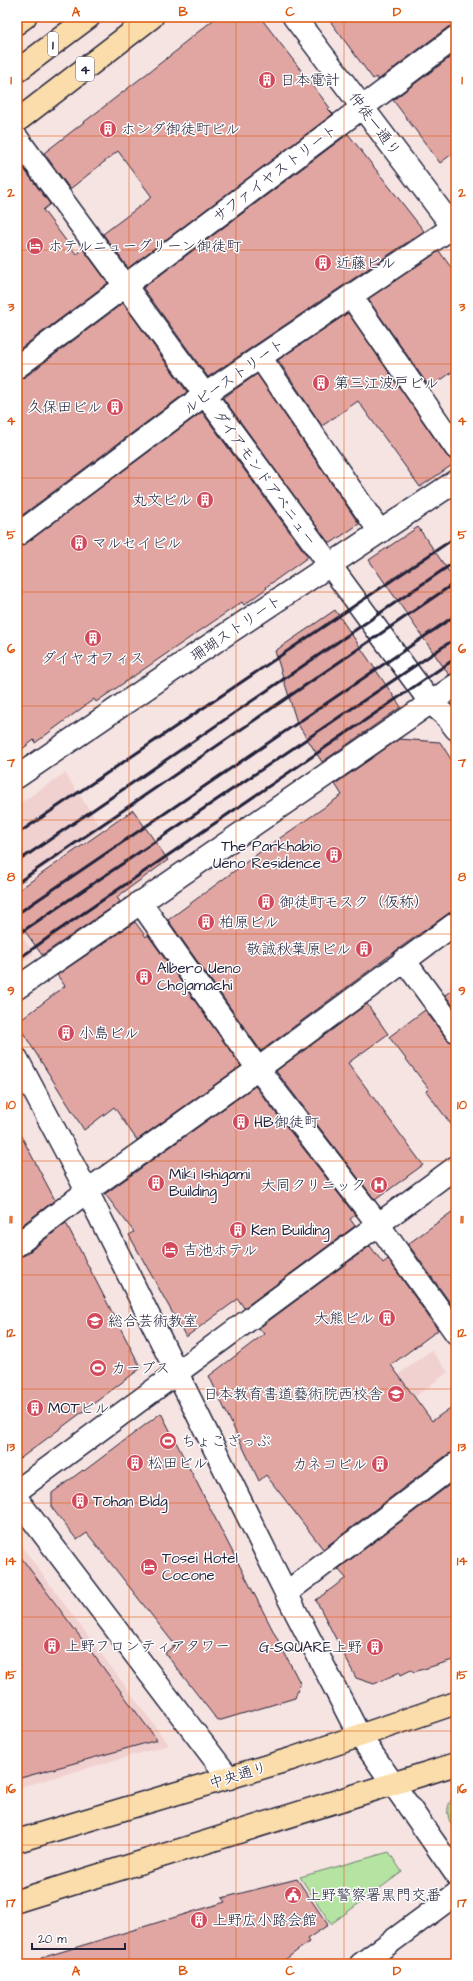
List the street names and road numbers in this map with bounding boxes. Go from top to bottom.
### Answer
road number: 1 [48,32,58,56]
road number: 4 [76,57,94,81]
street label: 仲徒一通り [344,88,406,161]
street label: サファイヤストリート [209,120,342,227]
street label: ルビーストリート [179,334,289,419]
street label: ダイアモンドアベニュー [208,406,321,551]
street label: 珊瑚ストリート [186,590,286,667]
street label: 中央通り [206,1757,270,1794]

